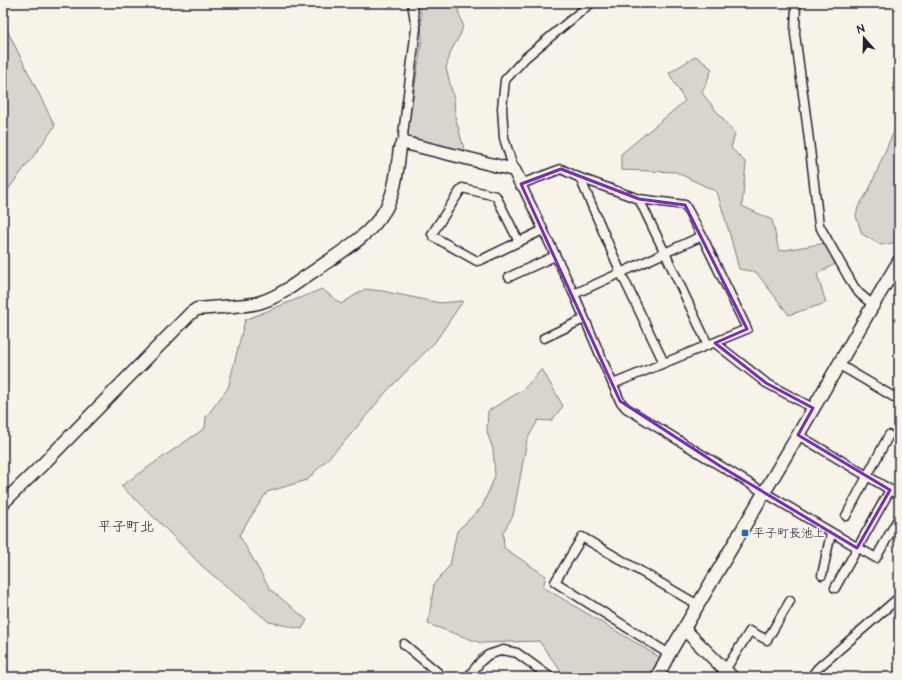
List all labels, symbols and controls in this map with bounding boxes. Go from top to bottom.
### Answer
north arrow [844,18,884,58]
text: N [855,21,867,37]
district label: 平子町北 [98,517,154,537]
place label: 平子町長池上 [753,525,825,542]
marker: 平子町長池上 [740,528,750,538]

